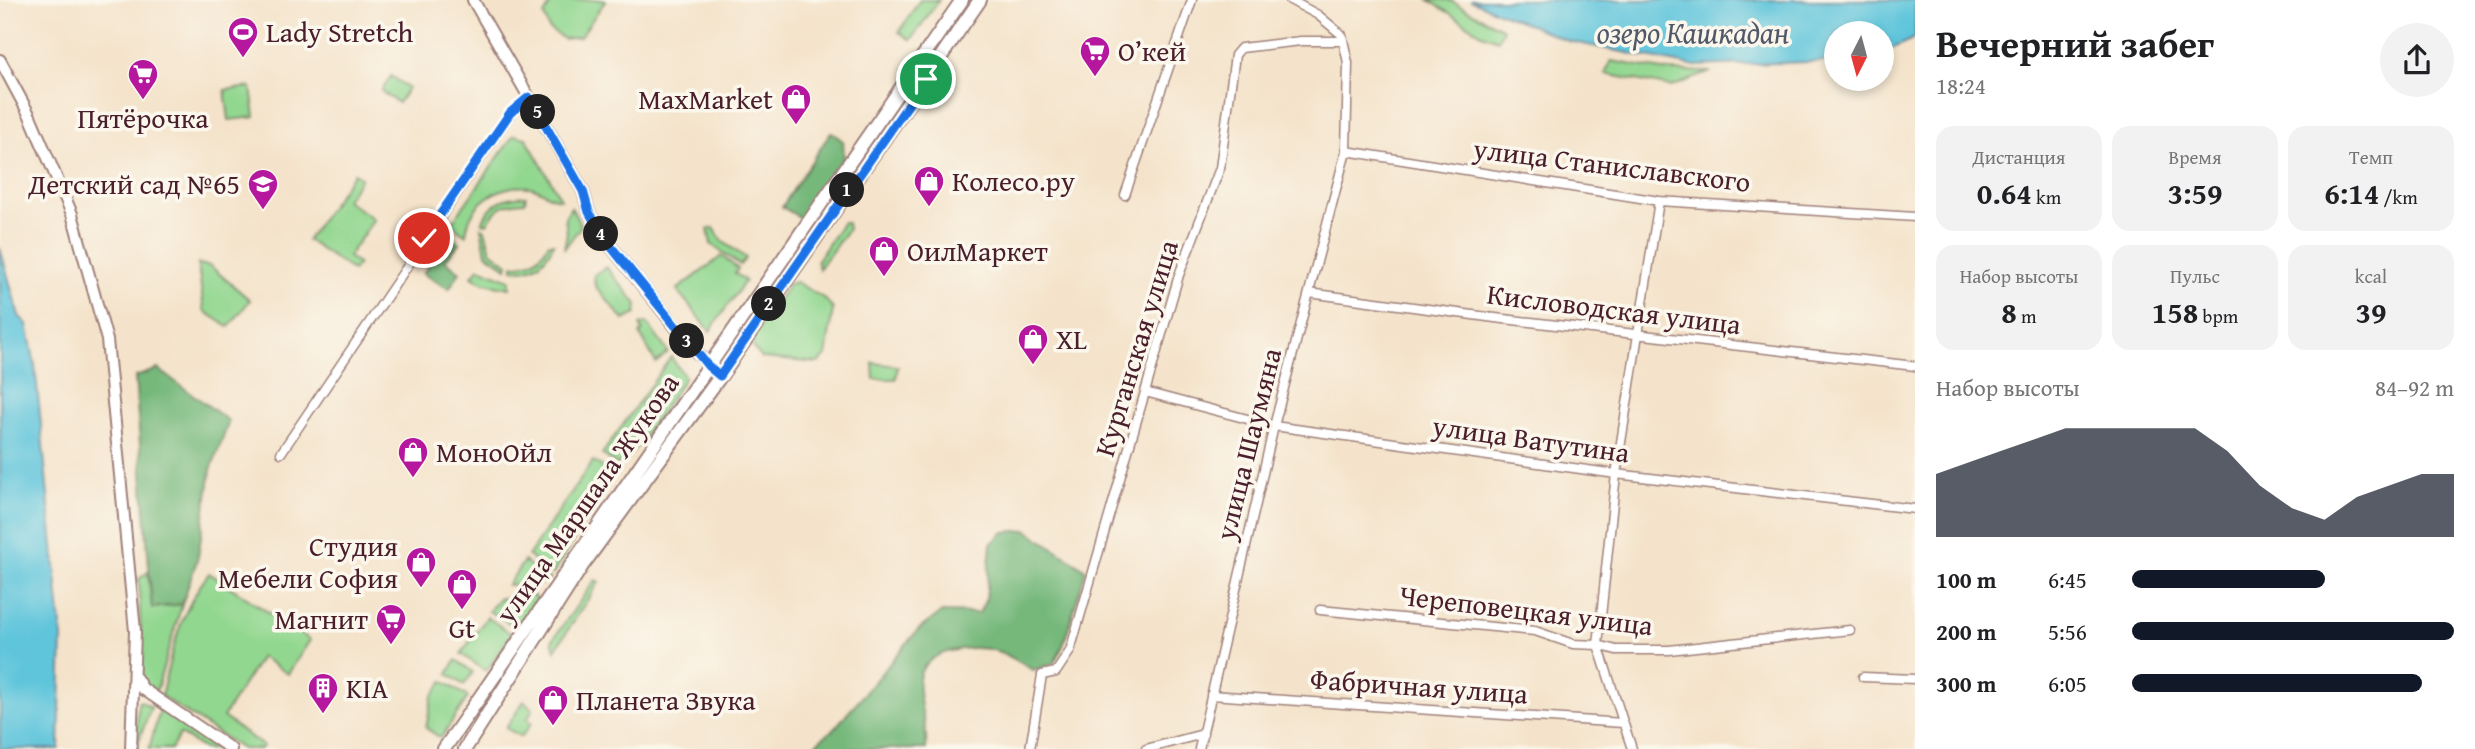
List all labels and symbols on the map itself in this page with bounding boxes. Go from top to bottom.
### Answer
water label: озеро Кашкадан [1597,10,1789,54]
place label: Lady Stretch [266,11,414,52]
sports icon: Lady Stretch [226,15,260,59]
north arrow [1824,21,1894,91]
place label: О’кей [1118,30,1186,71]
supermarket icon: О’кей [1078,34,1112,78]
pin [896,49,956,109]
supermarket icon: Пятёрочка [126,57,160,101]
place label: MaxMarket [638,78,773,119]
shop icon: MaxMarket [779,82,813,126]
pin: 5 [520,94,556,130]
place label: Пятёрочка [77,97,209,138]
street label: улица Станиславского [1470,127,1753,202]
place label: Колесо.ру [952,160,1075,201]
place label: Детский сад №65 [27,163,240,204]
shop icon: Колесо.ру [912,164,946,208]
school or university icon: Детский сад №65 [246,167,280,211]
pin: 1 [830,172,864,208]
pin [394,208,454,268]
pin: 4 [584,216,618,252]
place label: ОилМаркет [907,230,1048,271]
shop icon: ОилМаркет [867,234,901,278]
street label: Курганская улица [1083,234,1188,461]
street label: Кисловодская улица [1485,273,1744,344]
pin: 2 [752,286,786,322]
place label: XL [1056,318,1087,359]
shop icon: XL [1016,322,1050,366]
pin: 3 [670,324,704,358]
street label: улица Шаумяна [1204,343,1291,545]
street label: улица Маршала Жукова [484,364,689,632]
street label: улица Ватутина [1429,404,1633,473]
place label: МоноОйл [436,431,552,472]
shop icon: МоноОйл [396,435,430,479]
place label: Студия Мебели София [218,525,398,598]
shop icon: Студия Мебели София [404,545,438,589]
shop icon: Gt [445,567,479,611]
street label: Череповецкая улица [1397,574,1656,645]
place label: Магнит [274,598,368,639]
supermarket icon: Магнит [374,602,408,646]
place label: Gt [449,607,475,648]
street label: Фабричная улица [1309,657,1530,714]
place label: KIA [346,667,388,708]
building icon: KIA [306,671,340,715]
place label: Планета Звука [576,679,756,720]
shop icon: Планета Звука [536,683,570,727]

